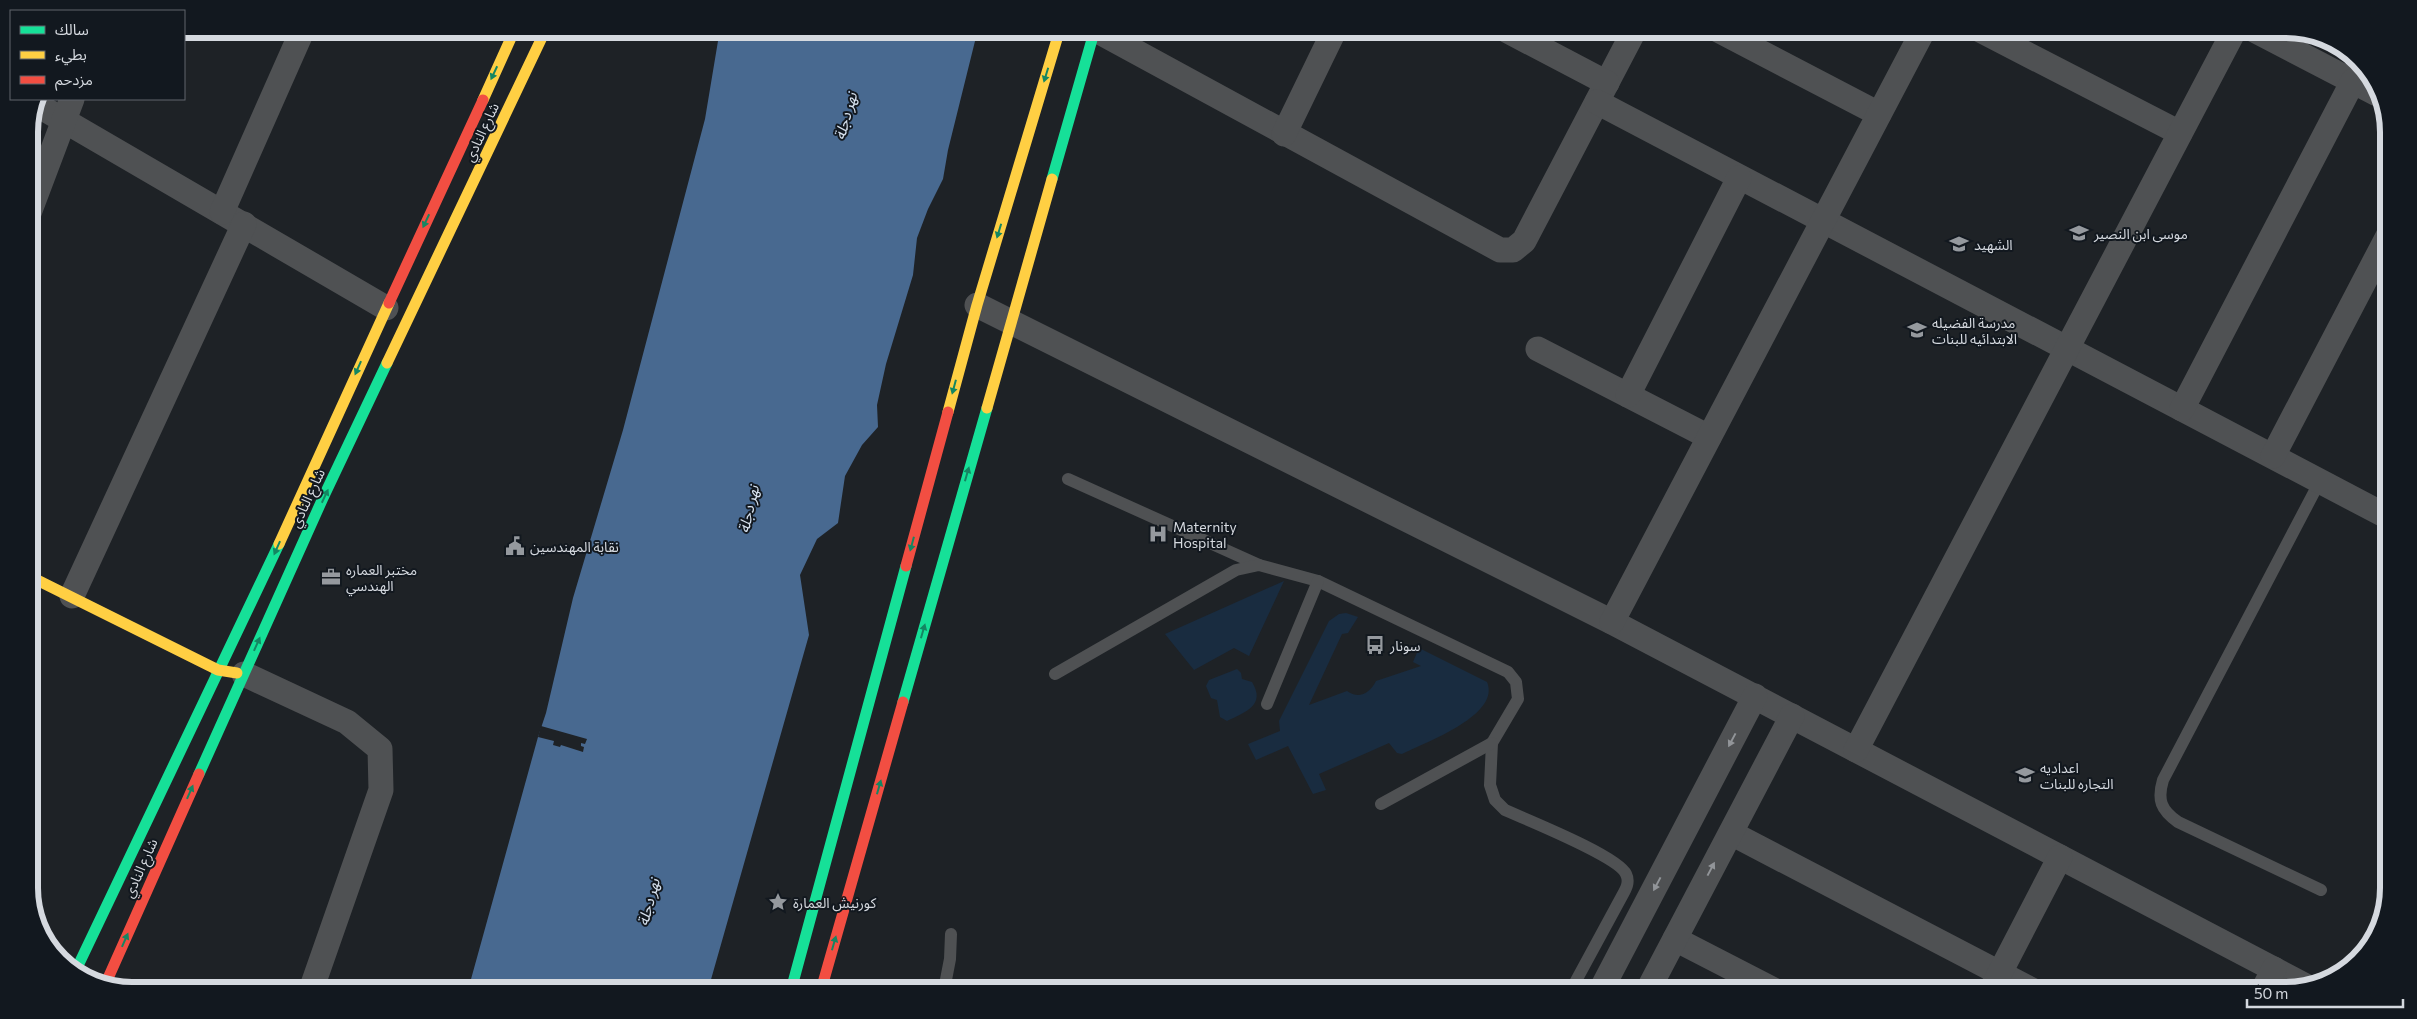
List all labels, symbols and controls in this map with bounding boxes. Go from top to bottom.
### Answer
legend [10,10,185,100]
text: سالك [55,20,89,38]
text: بطيء [55,45,87,66]
one-way arrow [490,66,498,80]
one-way arrow [1041,68,1049,83]
text: مزدحم [55,70,93,91]
water label: نهر دجلة [830,89,862,142]
street label: شارع النادي [460,100,505,166]
one-way arrow [422,213,430,228]
school or university icon: موسى ابن النصير [2068,222,2090,244]
one-way arrow [994,224,1002,239]
place label: موسى ابن النصير [2093,225,2188,243]
school or university icon: الشهيد [1948,233,1970,255]
place label: الشهيد [1974,236,2013,254]
place label: مدرسة الفضيله الابتدائيه للبنات [1932,314,2017,347]
school or university icon: مدرسة الفضيله الابتدائيه للبنات [1906,319,1928,341]
one-way arrow [354,361,362,375]
one-way arrow [950,380,958,395]
street label: شارع النادي [286,466,331,532]
one-way arrow [964,467,972,482]
water label: نهر دجلة [734,482,764,535]
one-way arrow [321,489,329,503]
place label: Maternity Hospital [1173,518,1237,551]
hospital icon: Maternity Hospital [1147,523,1169,545]
public building icon: نقابة المهندسين [504,535,526,557]
one-way arrow [908,537,916,552]
place label: نقابة المهندسين [530,538,619,556]
one-way arrow [272,541,280,555]
place label: مختبر العماره الهندسي [346,561,417,597]
office icon: مختبر العماره الهندسي [320,566,342,588]
one-way arrow [919,623,927,638]
bus stop icon: سونار [1364,634,1386,656]
one-way arrow [254,637,262,651]
place label: سونار [1389,637,1421,655]
one-way arrow [1728,732,1736,747]
place label: اعداديه التجاره للبنات [2040,759,2114,793]
school or university icon: اعداديه التجاره للبنات [2014,764,2036,786]
one-way arrow [875,779,883,794]
one-way arrow [187,785,195,799]
street label: شارع النادي [119,836,164,902]
one-way arrow [1707,862,1715,877]
water label: نهر دجلة [633,875,664,928]
one-way arrow [1653,876,1661,891]
place icon: كورنيش العمارة [767,891,789,913]
place label: كورنيش العمارة [793,894,876,912]
one-way arrow [121,933,129,947]
one-way arrow [831,936,839,951]
scale bar [2247,976,2403,1008]
text: 50 m [2254,984,2288,1002]

